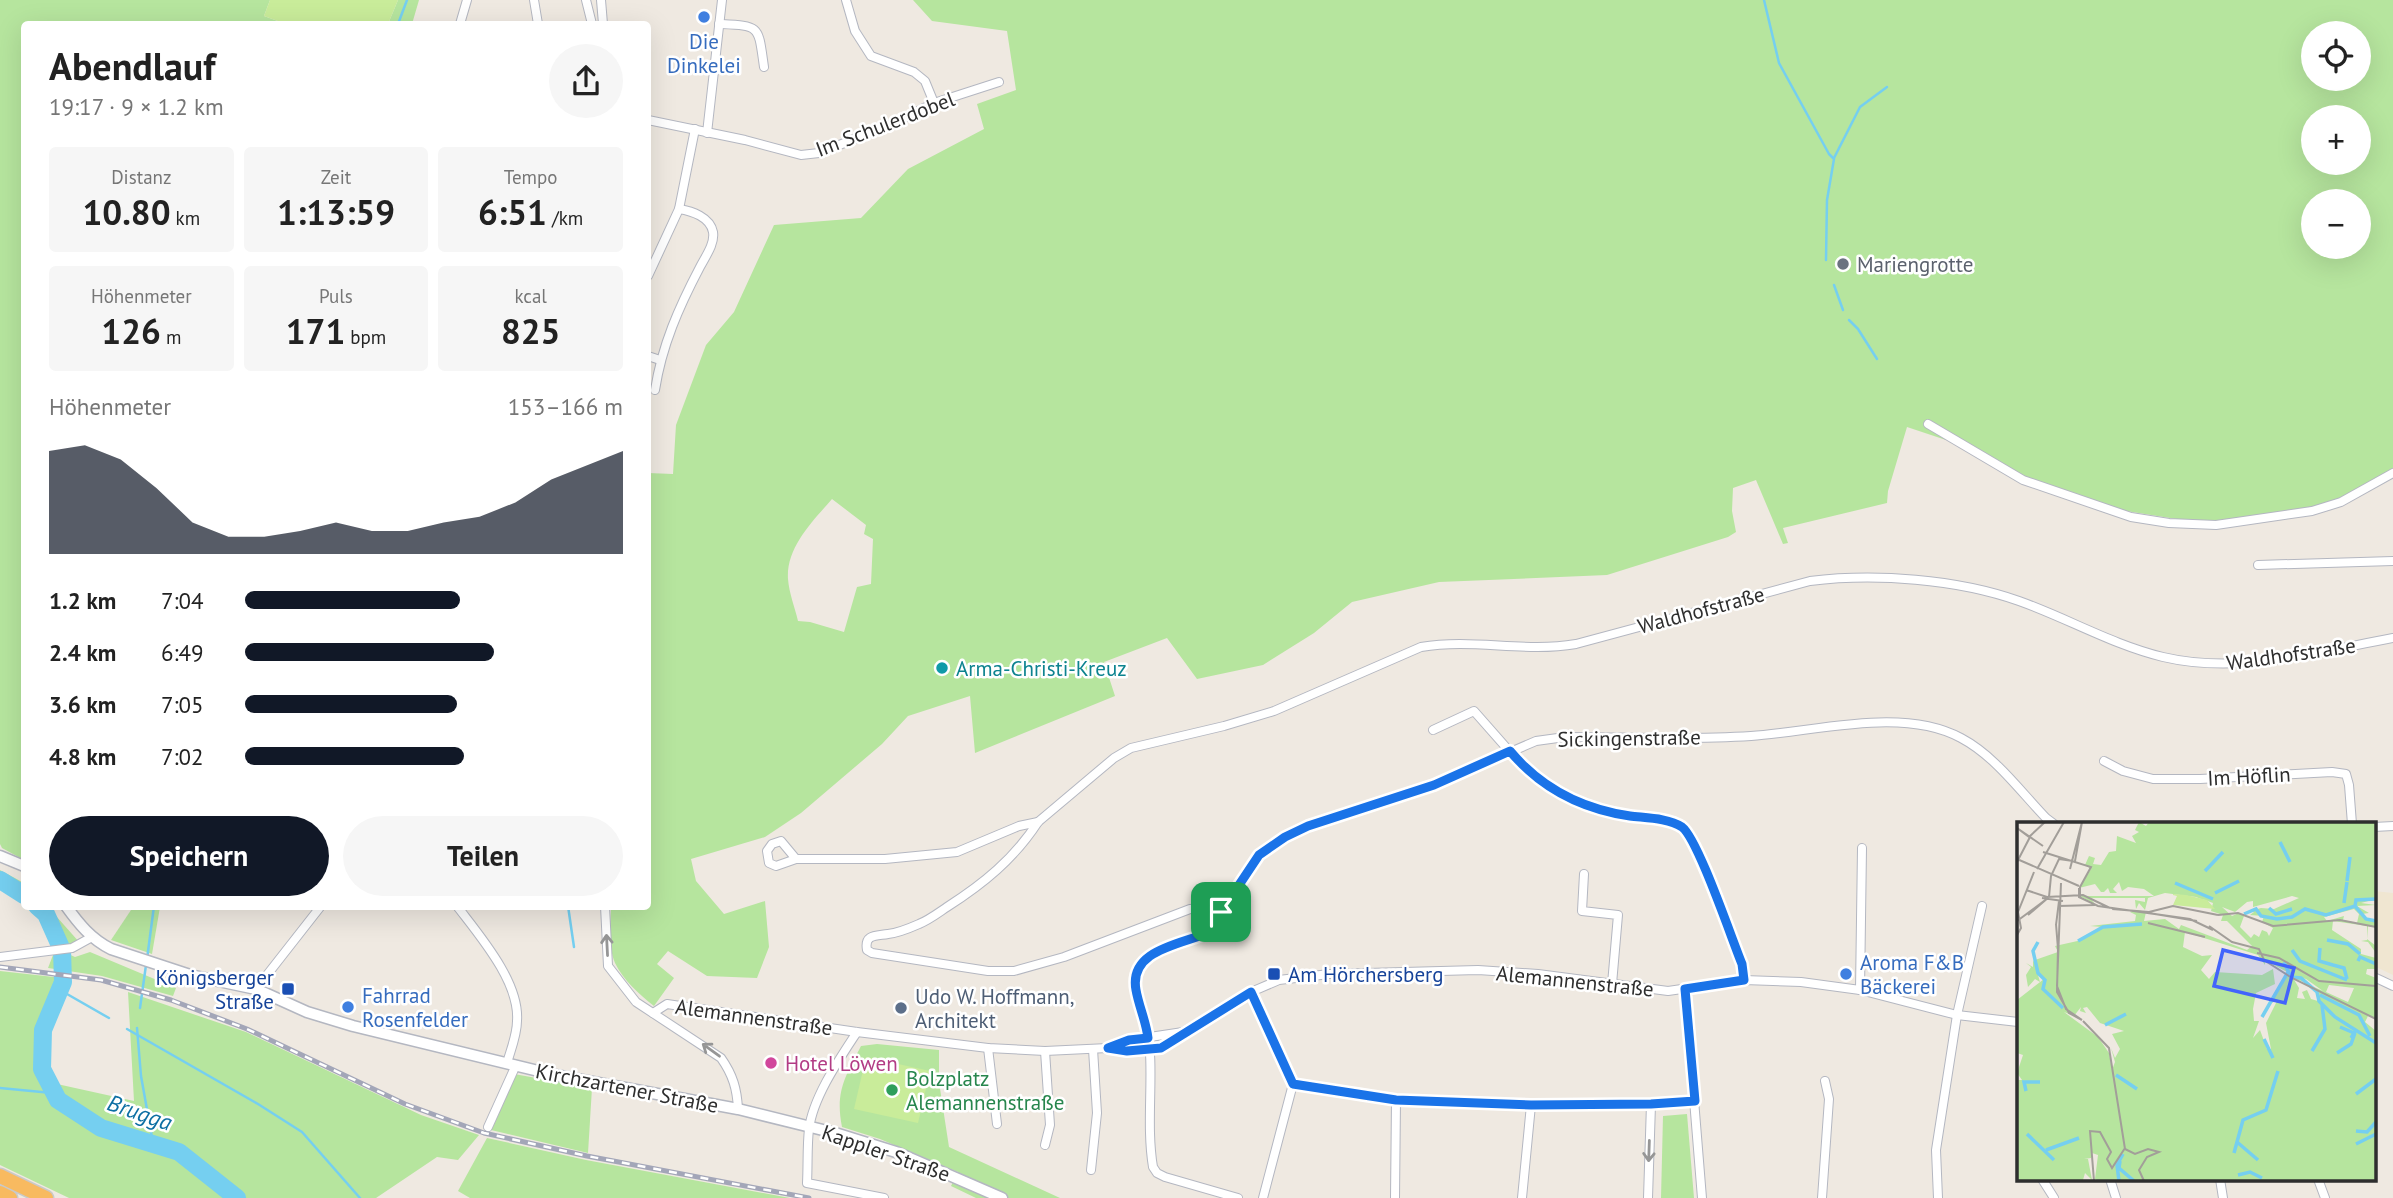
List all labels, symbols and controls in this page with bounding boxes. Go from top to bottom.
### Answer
marker: Die Dinkelei [696,9,712,25]
map controls [2301,21,2371,259]
button: locate [2301,21,2371,91]
place label: Die Dinkelei [667,28,741,79]
text: Abendlauf [49,41,216,90]
button: share [549,44,623,118]
street label: Im Schulerdobel [812,85,958,163]
text: 19:17 · 9 × 1.2 km [49,92,224,121]
button: + [2301,105,2371,175]
text: Distanz [111,165,171,189]
text: Zeit [321,165,351,189]
text: Tempo [504,165,557,189]
text: 10.80 [83,189,171,235]
text: 1:13:59 [277,189,395,235]
text: 6:51 [478,189,547,235]
button: − [2301,189,2371,259]
text: km [171,206,200,230]
text: /km [547,206,583,230]
place label: Mariengrotte [1857,251,1973,278]
marker: Mariengrotte [1835,256,1851,272]
text: Höhenmeter [91,284,192,308]
text: Puls [319,284,353,308]
text: kcal [514,284,547,308]
text: 126 [101,308,161,354]
text: 171 [286,308,345,354]
text: 825 [501,308,560,354]
text: m [161,325,181,349]
text: bpm [345,325,386,349]
text: Höhenmeter [49,392,171,421]
text: 153–166 m [508,392,623,421]
street label: Waldhofstraße [1635,580,1767,640]
text: 1.2 km [49,586,116,615]
text: 7:04 [161,586,204,615]
street label: Waldhofstraße [2225,632,2357,676]
text: 2.4 km [49,638,116,667]
text: 6:49 [161,638,204,667]
place label: Arma-Christi-Kreuz [956,655,1127,682]
marker: Arma-Christi-Kreuz [934,660,950,676]
text: 3.6 km [49,690,116,719]
text: 7:05 [161,690,204,719]
street label: Sickingenstraße [1557,723,1701,753]
text: 4.8 km [49,742,116,771]
text: 7:02 [161,742,204,771]
street label: Im Höflin [2207,760,2291,792]
button: Speichern [49,816,329,896]
button: Teilen [343,816,623,896]
inset map [2017,822,2376,1180]
pin [1191,882,1251,942]
icon: arrive [1202,893,1240,931]
one-way arrow [600,934,613,956]
place label: Aroma F&B Bäckerei [1860,949,1964,1000]
street label: Alemannenstraße [1495,959,1655,1003]
place label: Am Hörchersberg [1288,961,1443,988]
place label: Königsberger Straße [155,964,274,1015]
marker: Am Hörchersberg [1266,966,1282,982]
marker: Aroma F&B Bäckerei [1838,966,1854,982]
marker: Königsberger Straße [280,981,296,997]
place label: Fahrrad Rosenfelder [362,982,468,1033]
place label: Udo W. Hoffmann, Architekt [915,983,1074,1034]
street label: Alemannenstraße [674,993,834,1041]
marker: Fahrrad Rosenfelder [340,999,356,1015]
marker: Udo W. Hoffmann, Architekt [893,1000,909,1016]
one-way arrow [702,1043,721,1058]
place label: Hotel Löwen [785,1050,898,1077]
marker: Hotel Löwen [763,1055,779,1071]
street label: Kirchzartener Straße [533,1057,721,1119]
place label: Bolzplatz Alemannenstraße [906,1065,1064,1116]
marker: Bolzplatz Alemannenstraße [884,1082,900,1098]
water label: Brugga [104,1087,176,1137]
street label: Kappler Straße [818,1118,954,1188]
one-way arrow [1643,1139,1656,1162]

